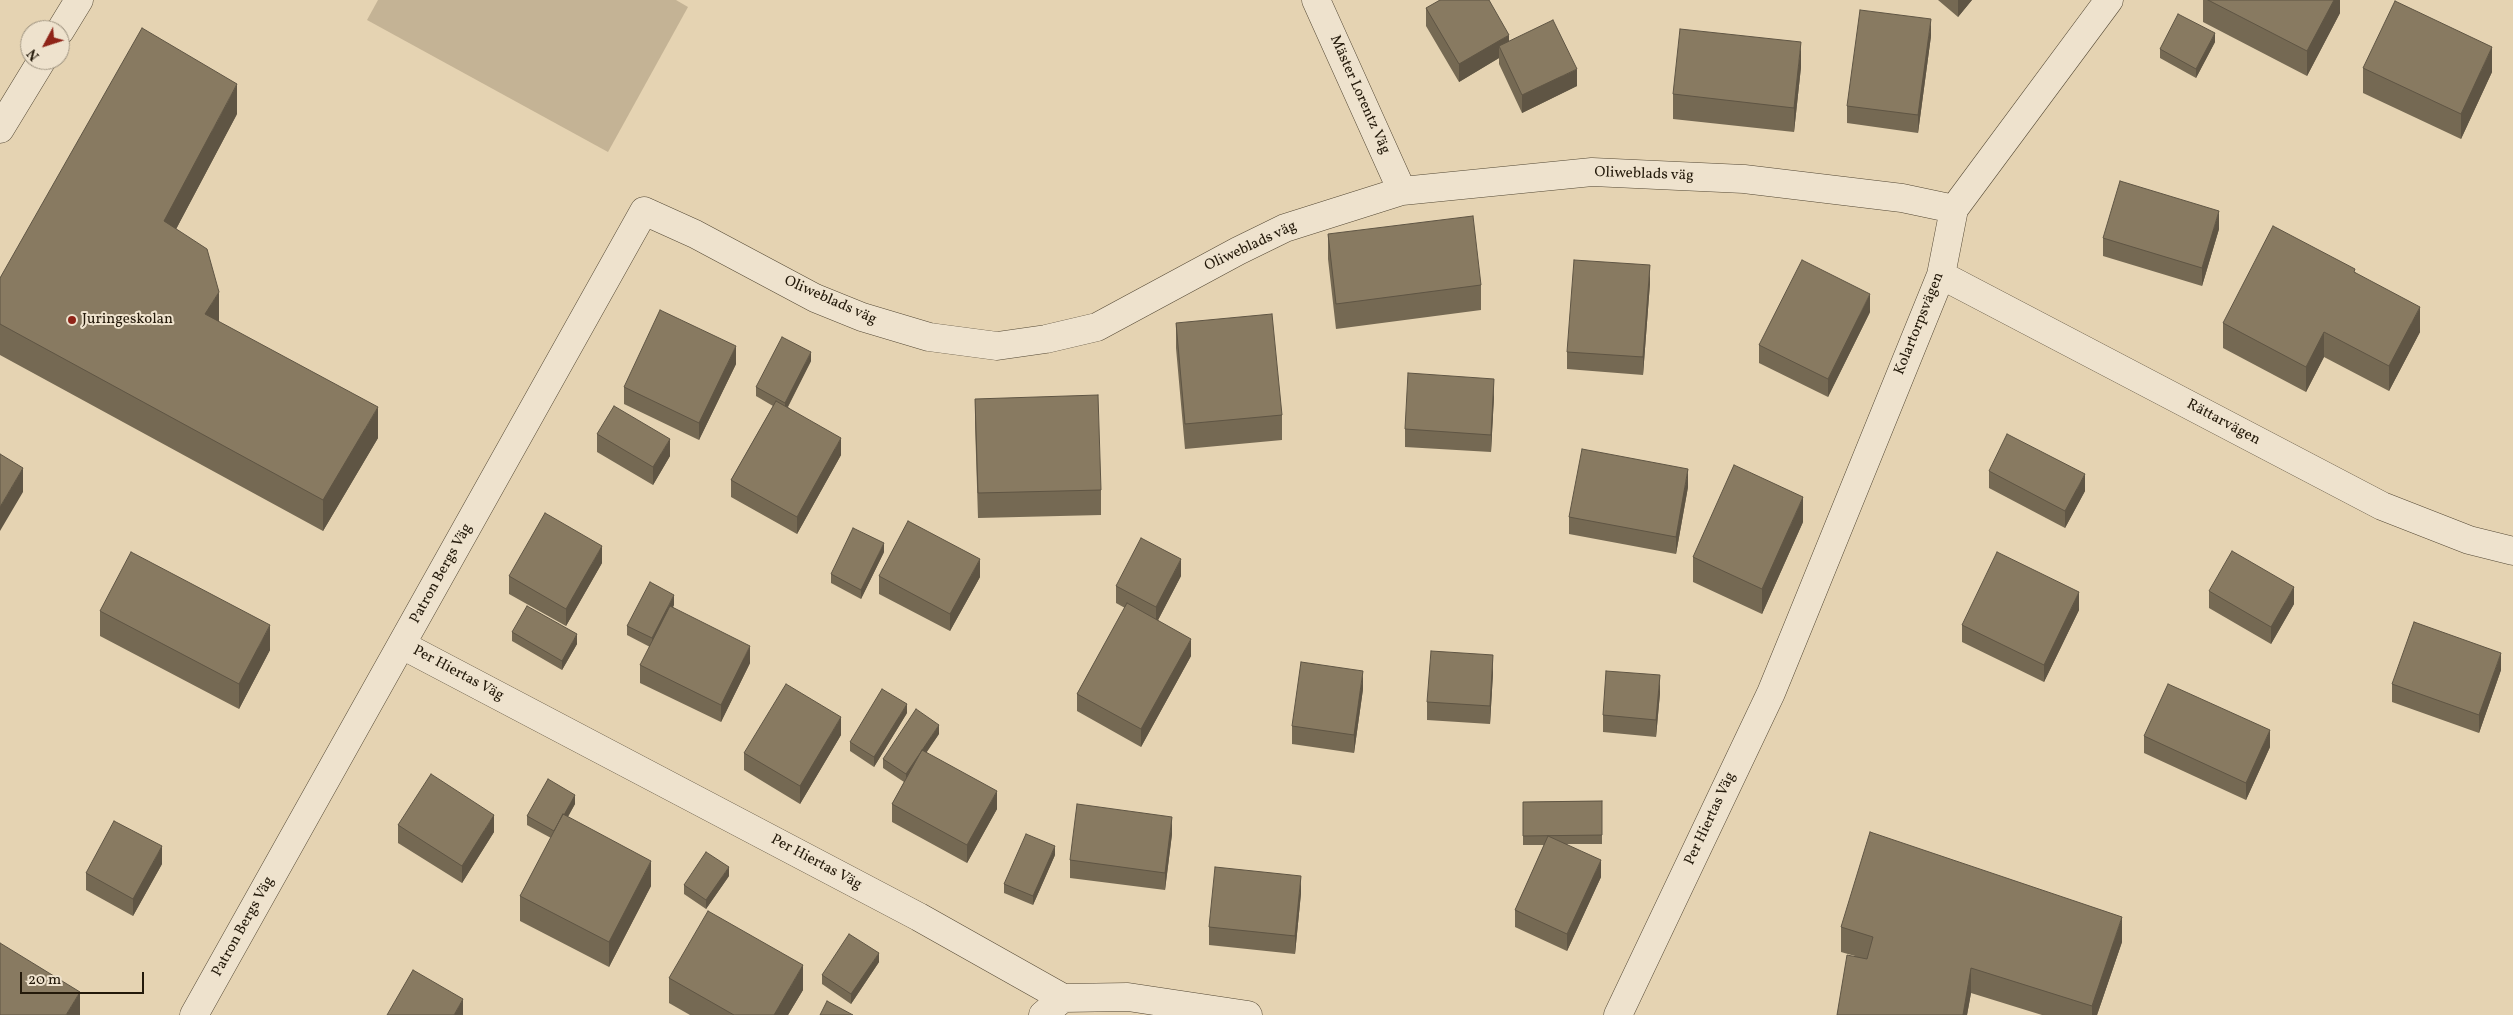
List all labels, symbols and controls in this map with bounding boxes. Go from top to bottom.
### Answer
north arrow [20,20,70,70]
street label: Mäster Lorentz Väg [1325,33,1393,157]
text: N [23,44,44,64]
street label: Oliweblads väg [1594,164,1694,186]
street label: Oliweblads väg [1202,218,1300,276]
street label: Kolartorpsvägen [1891,270,1949,378]
street label: Oliweblads väg [781,273,879,329]
place label: Juringeskolan [82,311,173,329]
marker: Juringeskolan [66,314,78,326]
street label: Rättarvägen [2183,396,2263,450]
street label: Patron Bergs Väg [407,521,477,627]
street label: Per Hiertas Väg [409,642,507,706]
street label: Per Hiertas Väg [1682,770,1740,868]
street label: Per Hiertas Väg [767,831,865,895]
street label: Patron Bergs Väg [209,874,279,980]
scale bar [22,962,146,994]
text: 20 m [28,970,61,991]

